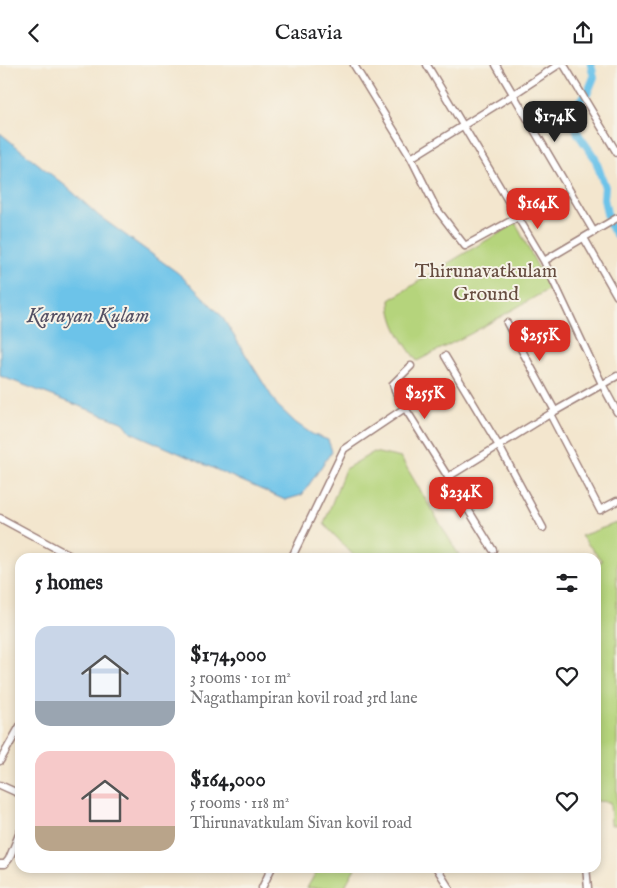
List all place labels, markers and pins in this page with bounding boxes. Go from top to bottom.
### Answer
pin: $174K [520,101,590,143]
pin: $164K [503,187,573,230]
pin: $255K [505,319,575,362]
pin: $255K [390,377,460,420]
pin: $234K [426,477,496,519]

